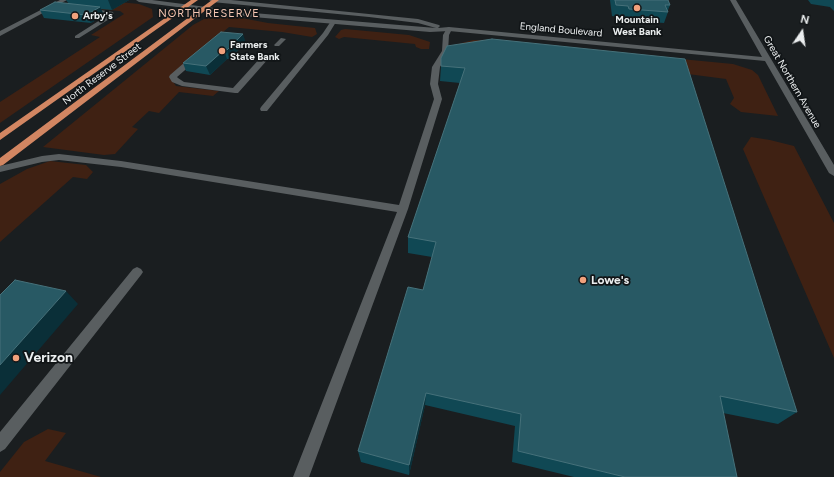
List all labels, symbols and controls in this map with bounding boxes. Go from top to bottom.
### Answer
marker: Mountain West Bank [632,3,642,13]
district label: NORTH RESERVE [158,7,260,21]
place label: Arby's [83,10,113,22]
marker: Arby's [70,11,80,21]
north arrow [782,12,822,52]
text: N [799,13,810,27]
place label: Mountain West Bank [613,14,661,38]
street label: England Boulevard [519,20,603,40]
street label: Great Northern Avenue [761,34,823,130]
place label: Farmers State Bank [230,39,280,62]
street label: North Reserve Street [60,41,144,107]
marker: Farmers State Bank [217,46,227,56]
place label: Lowe's [591,273,629,287]
marker: Lowe's [578,275,588,285]
place label: Verizon [24,350,73,366]
marker: Verizon [11,353,21,363]

